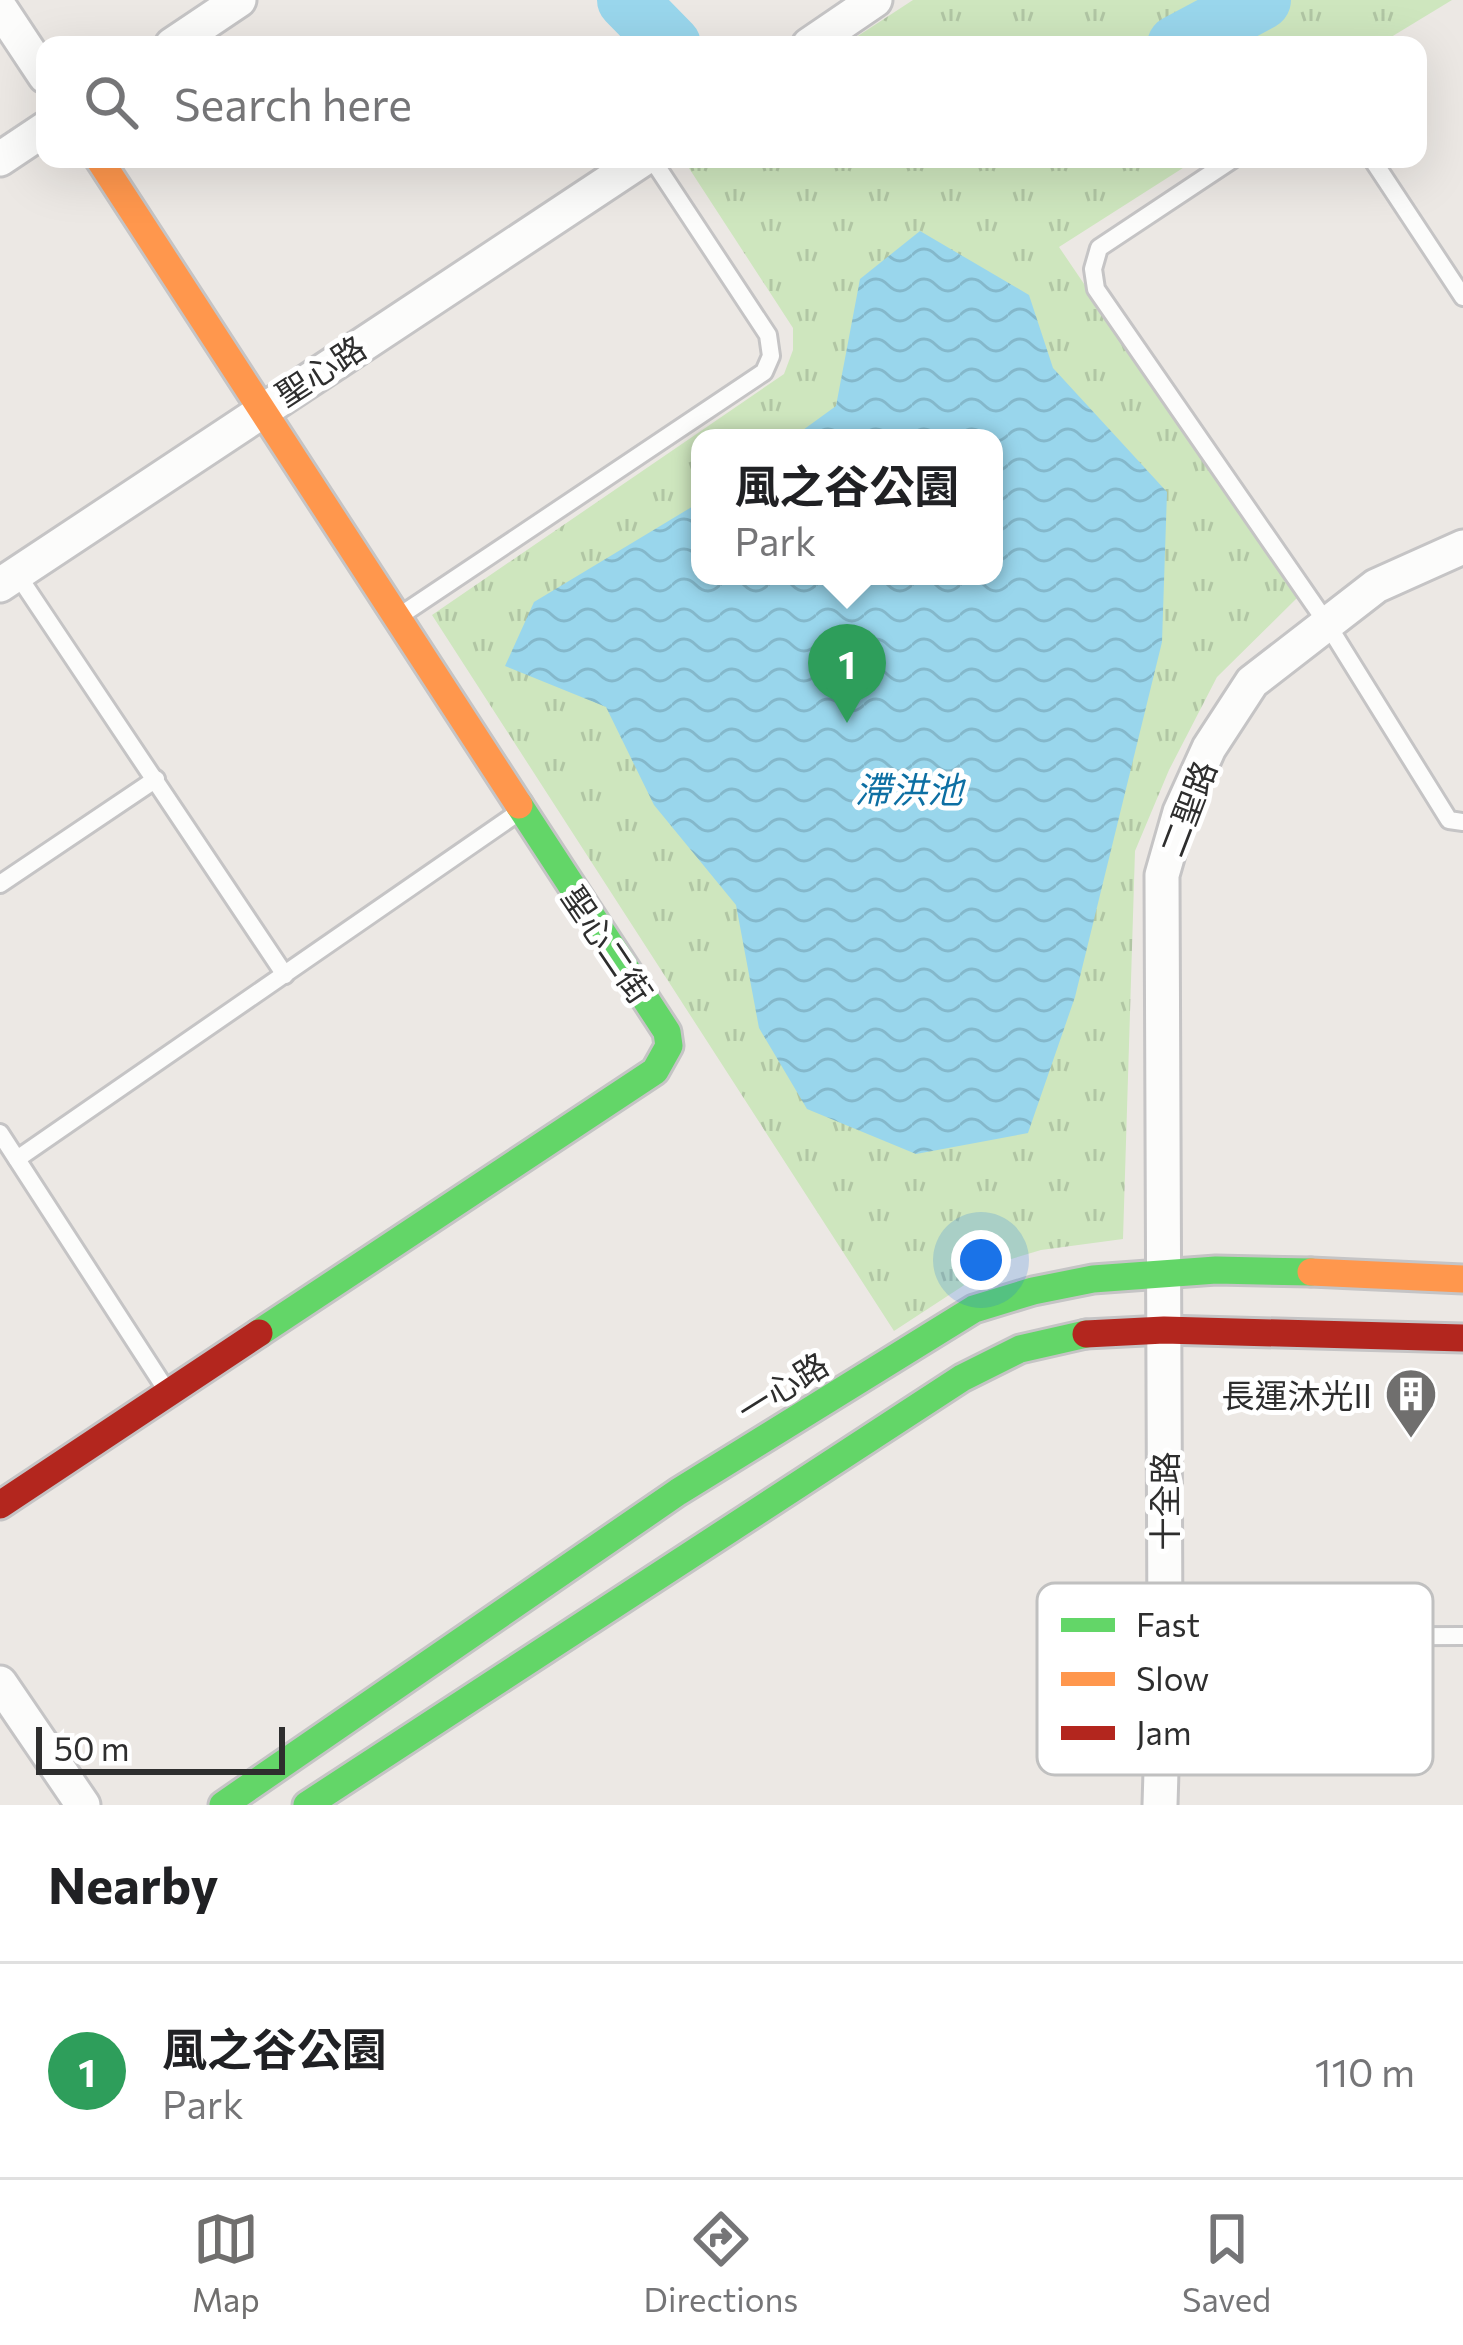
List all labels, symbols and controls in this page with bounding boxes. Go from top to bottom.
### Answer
search box [36,36,1427,168]
icon: search [78,69,144,135]
text: Search here [174,75,412,130]
street label: 聖心路 [267,326,373,414]
popup [691,429,1003,585]
text: 風之谷公園 [734,457,960,512]
text: Park [734,516,816,564]
pin: 1 [808,624,886,723]
street label: 二聖路 [1150,754,1224,862]
water label: 滯洪池 [855,766,967,810]
street label: 聖心二街 [554,878,662,1010]
your location [951,1230,1011,1290]
street label: 一心路 [729,1342,835,1430]
building icon: 長運沐光II [1383,1366,1439,1440]
place label: 長運沐光II [1222,1374,1372,1415]
street label: 十全路 [1143,1452,1184,1551]
legend [1037,1583,1433,1775]
text: Fast [1136,1603,1200,1644]
text: Slow [1136,1657,1209,1698]
text: Jam [1136,1711,1192,1752]
scale bar [36,1721,285,1774]
text: 50 m [54,1727,130,1768]
text: Nearby [48,1852,218,1915]
text: 風之谷公園 [162,2020,387,2075]
text: 1 [78,2047,96,2095]
text: 110 m [1315,2047,1415,2095]
text: Park [162,2079,244,2127]
tab: Map [192,2206,260,2319]
tab: Directions [644,2206,798,2319]
tab: Saved [1182,2206,1271,2319]

